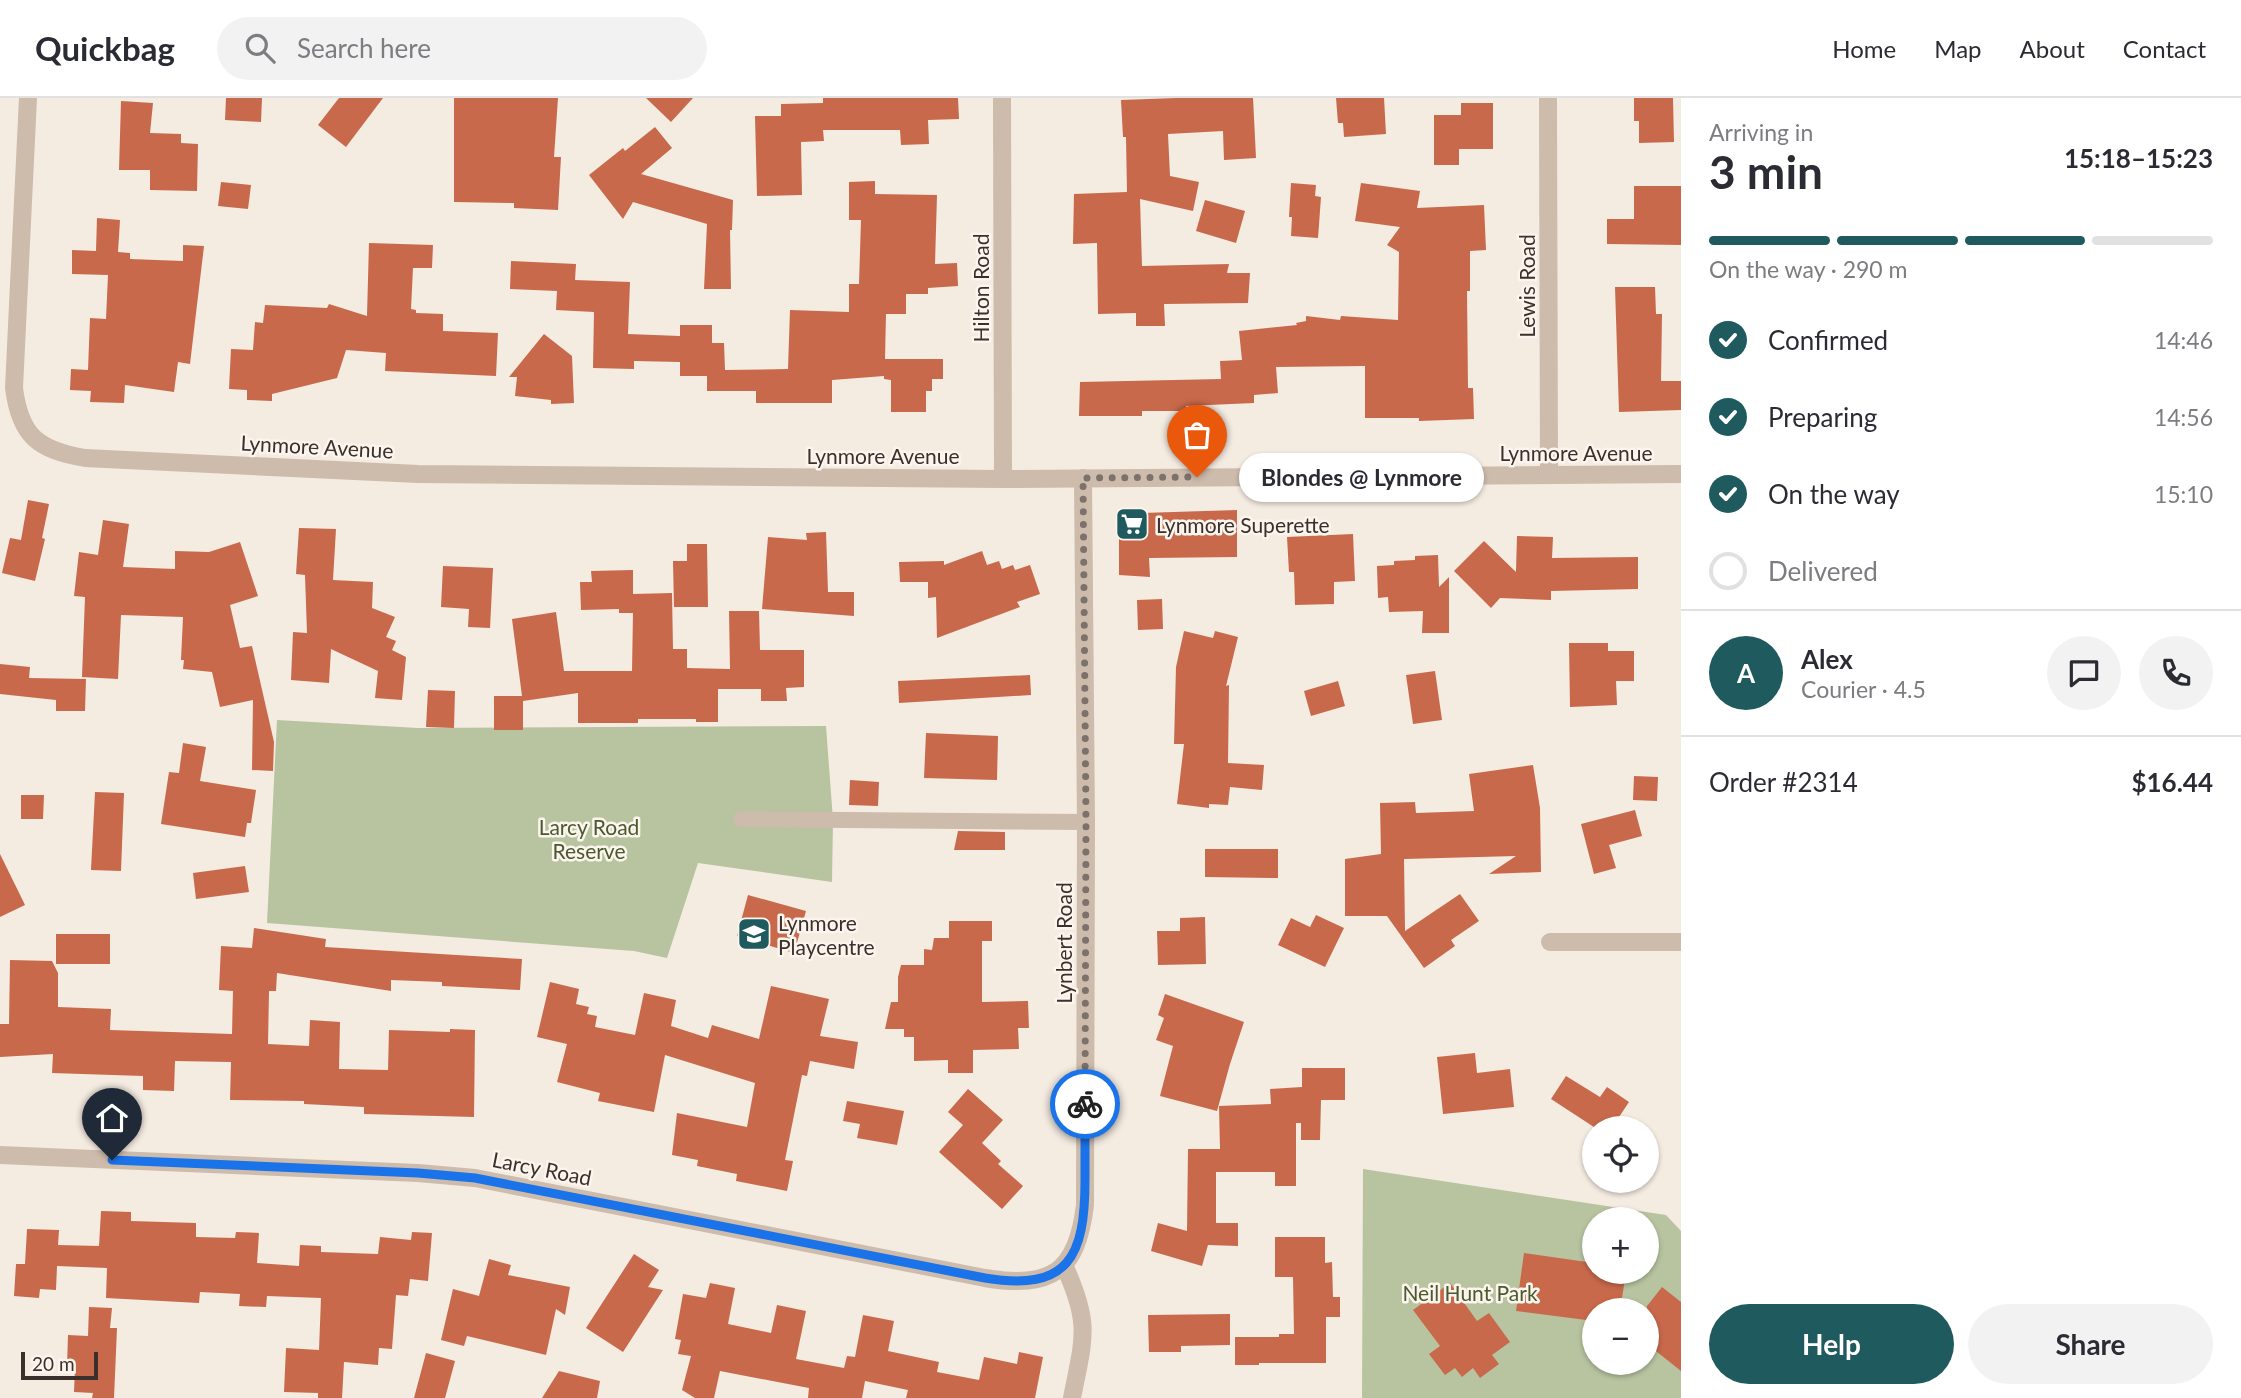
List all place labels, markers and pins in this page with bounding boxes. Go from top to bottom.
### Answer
pin [1167,405,1227,477]
callout: Blondes @ Lynmore [1239,452,1484,502]
supermarket icon: Lynmore Superette [1113,505,1151,543]
place label: Lynmore Superette [1156,512,1330,537]
place label: Lynmore Playcentre [778,910,875,959]
school or university icon: Lynmore Playcentre [735,915,773,953]
pin [82,1088,142,1160]

